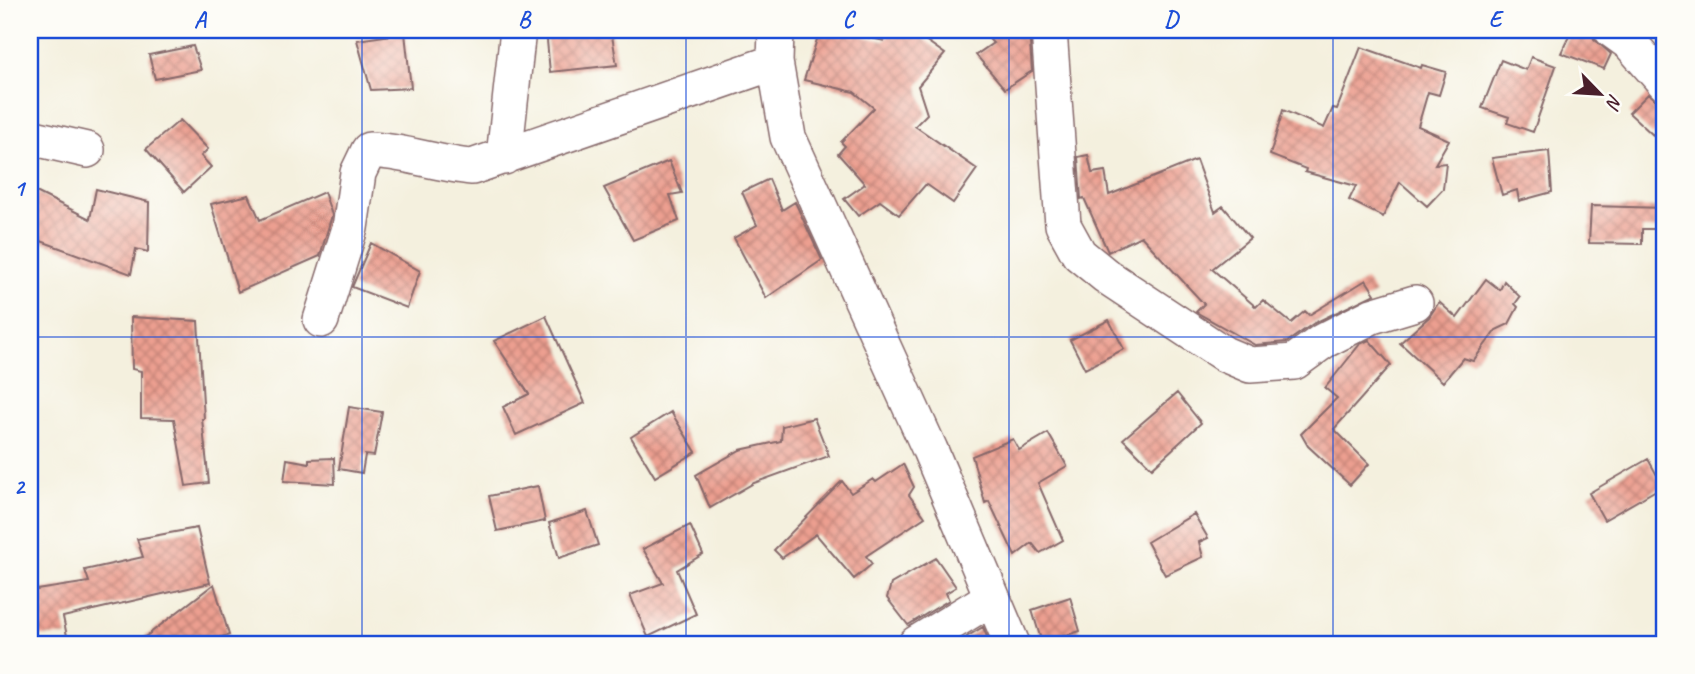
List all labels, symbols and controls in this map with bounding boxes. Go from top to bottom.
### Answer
text: A [194,5,208,34]
text: B [518,5,532,34]
text: C [843,5,857,34]
text: D [1164,5,1180,34]
text: E [1489,5,1505,34]
north arrow [1566,60,1636,130]
text: N [1600,90,1628,114]
text: 1 [14,174,27,203]
text: 2 [14,472,27,501]

